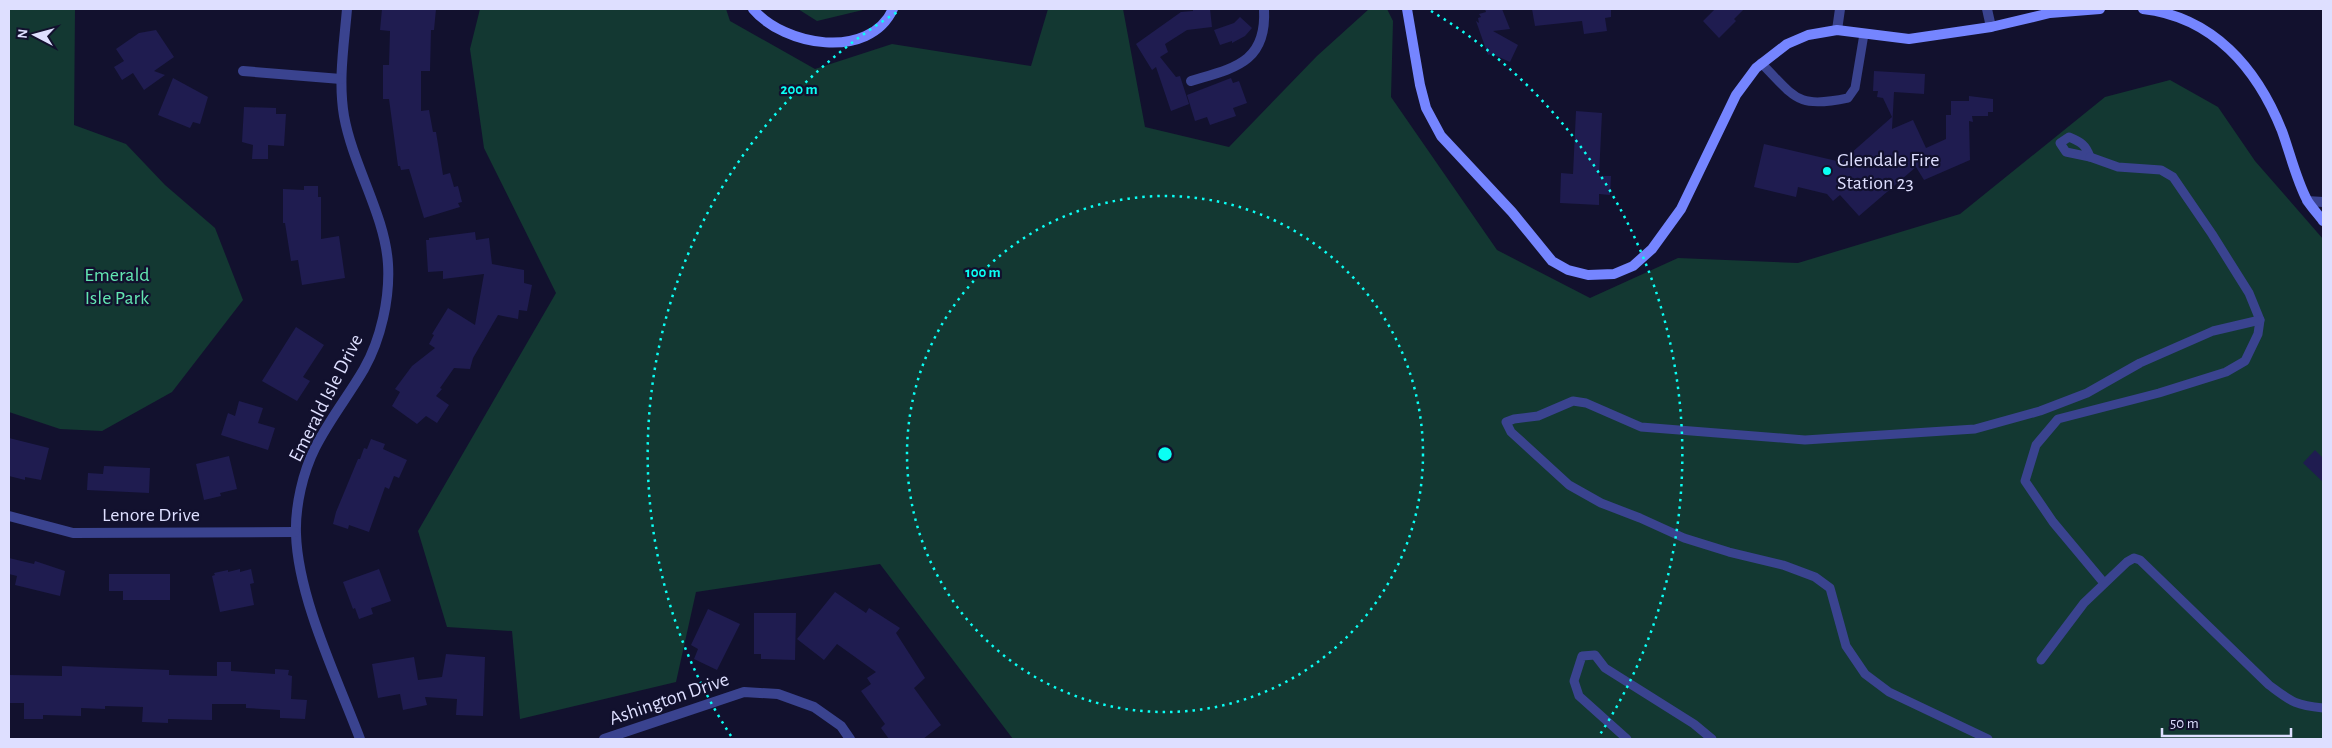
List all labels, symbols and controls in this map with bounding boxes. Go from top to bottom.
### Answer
north arrow [10,10,60,60]
text: N [16,28,31,39]
text: 200 m [780,82,818,97]
place label: Glendale Fire Station 23 [1837,150,1940,193]
marker: Glendale Fire Station 23 [1821,165,1833,177]
park label: Emerald Isle Park [84,265,150,308]
text: 100 m [965,265,1001,280]
street label: Emerald Isle Drive [285,331,367,465]
centre of rings [1156,445,1174,463]
street label: Lenore Drive [102,505,200,525]
street label: Ashington Drive [607,669,731,729]
scale bar [2162,706,2291,738]
text: 50 m [2170,716,2199,731]

